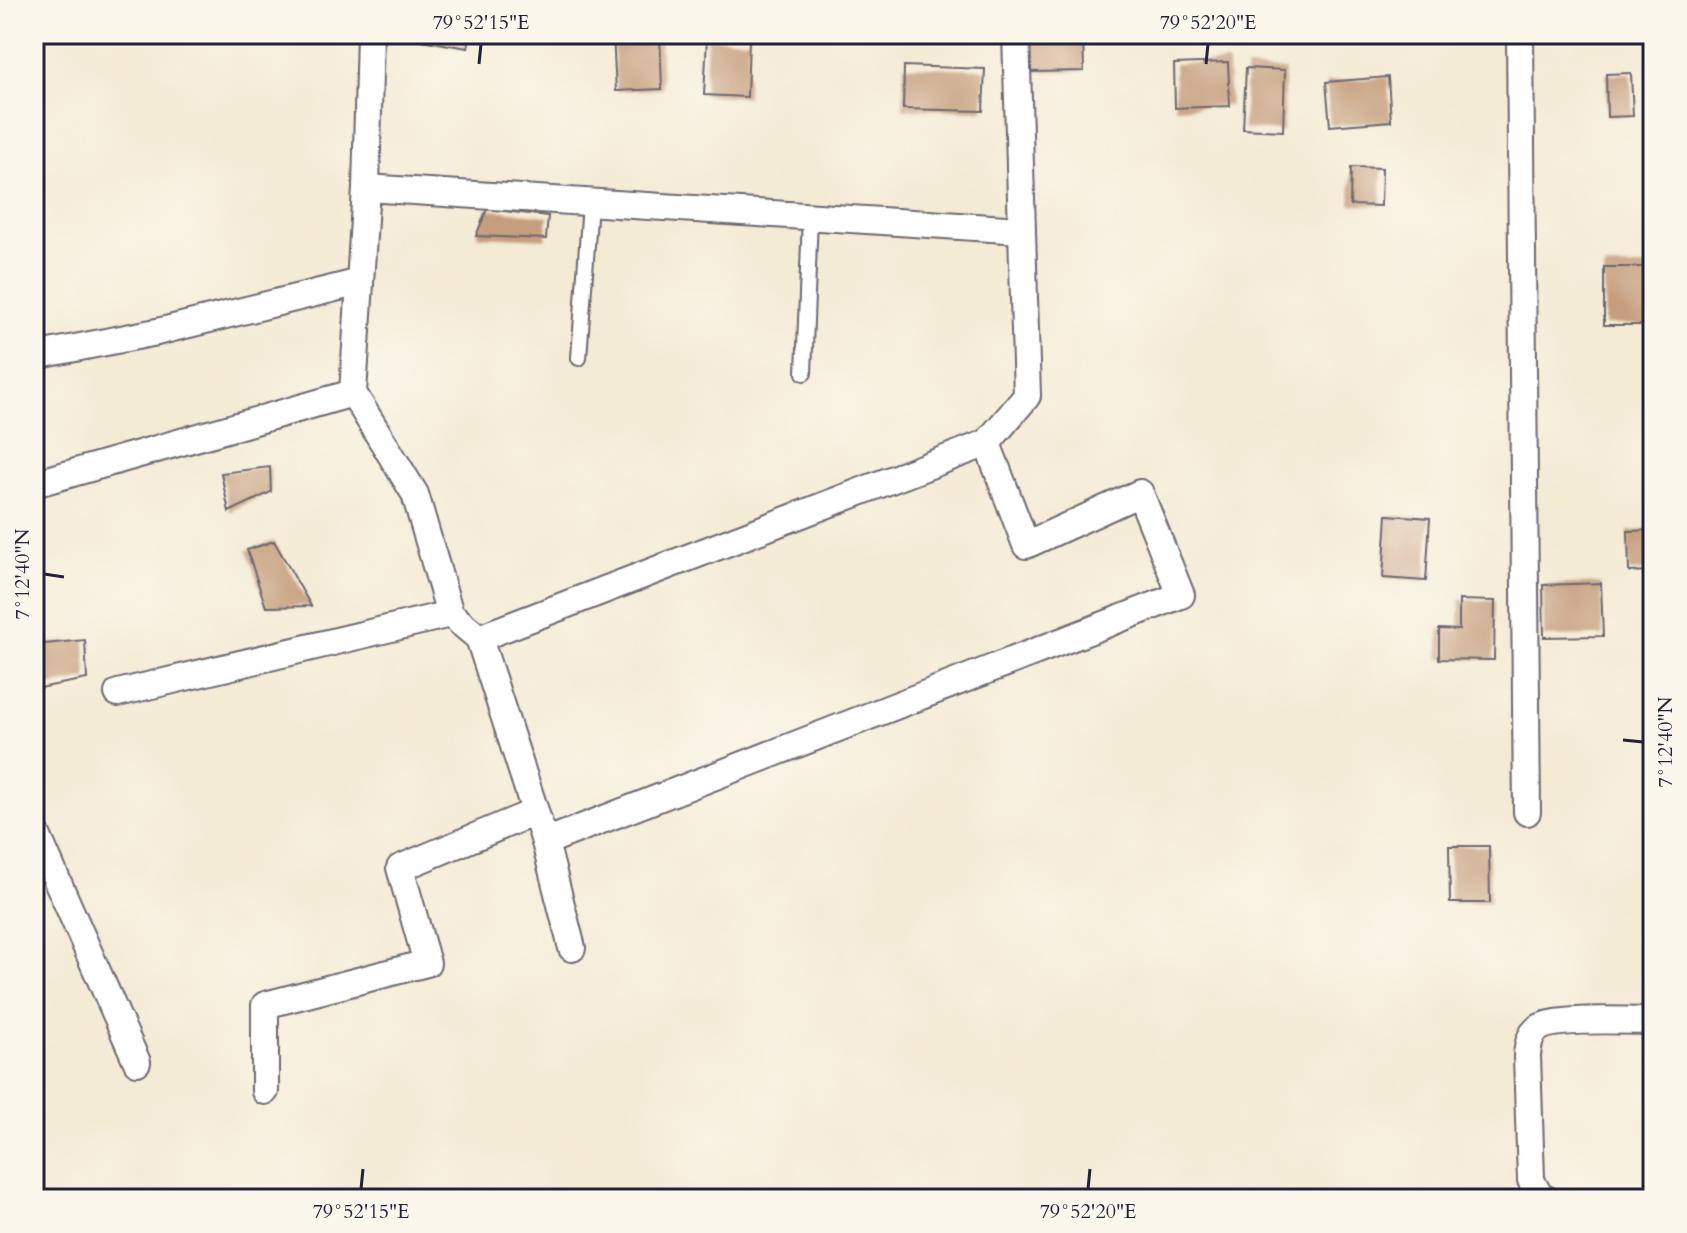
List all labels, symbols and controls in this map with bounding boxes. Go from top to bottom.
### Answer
text: 79°52'15"E [433,9,529,36]
text: 79°52'20"E [1160,9,1256,36]
text: 7°12'40"N [9,528,36,620]
text: 7°12'40"N [1652,696,1679,788]
text: 79°52'15"E [313,1198,409,1225]
text: 79°52'20"E [1040,1198,1136,1225]

